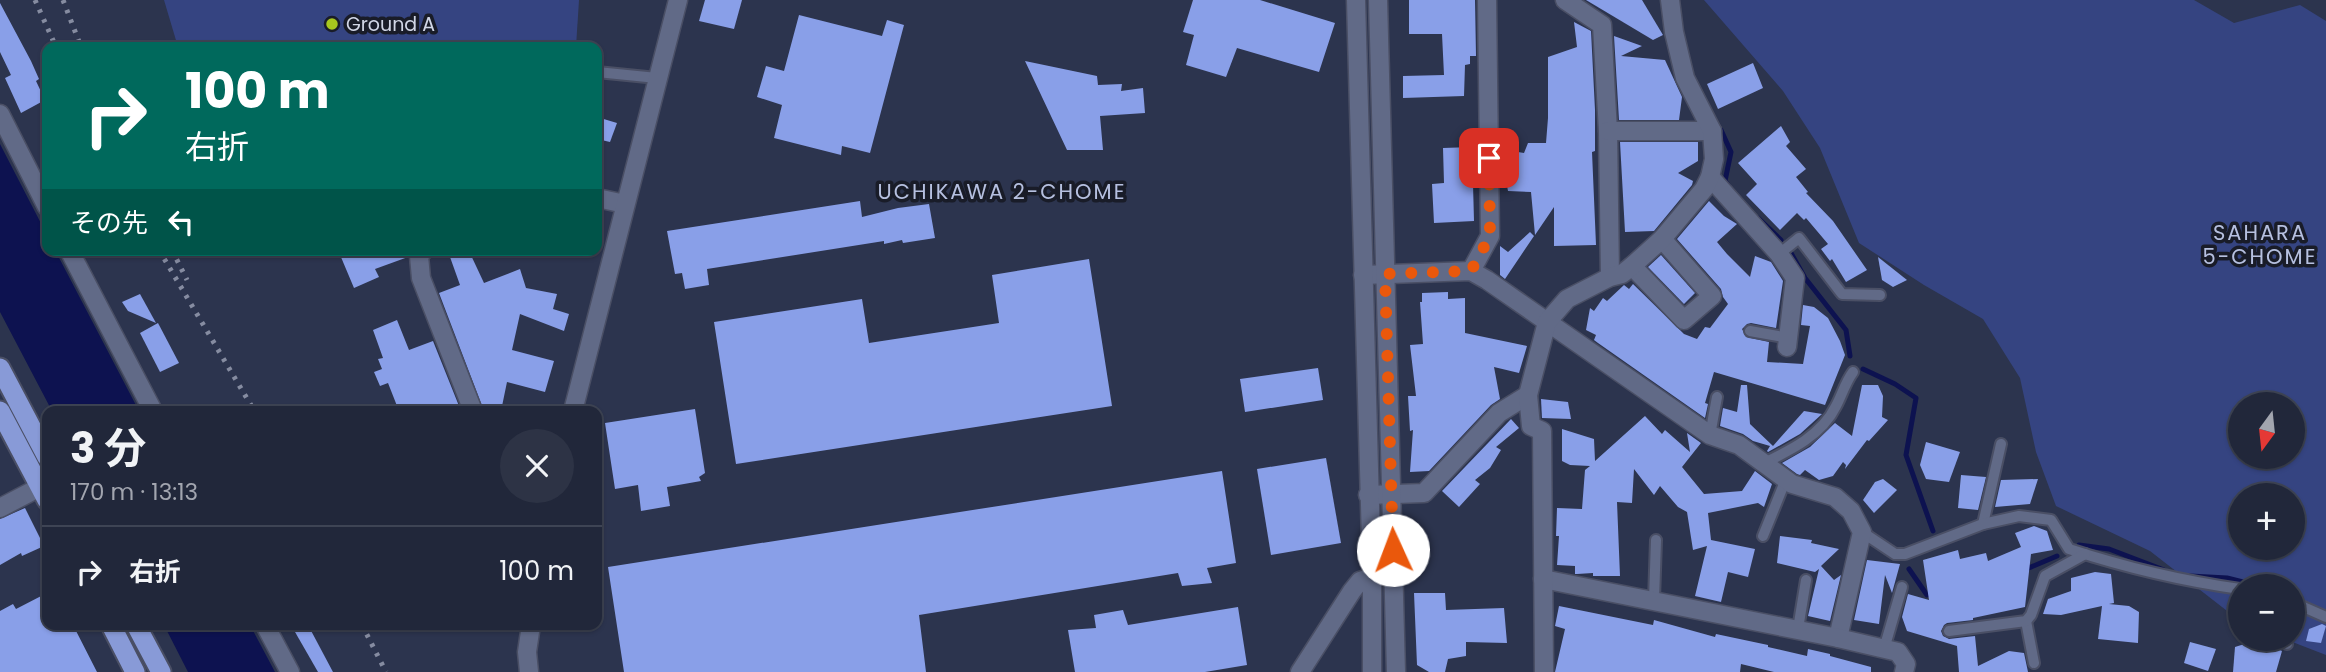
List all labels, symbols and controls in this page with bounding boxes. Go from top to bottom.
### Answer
place label: Ground A [346,11,435,38]
marker: Ground A [324,16,340,32]
text: 100 m [185,57,330,125]
icon: right [70,70,161,161]
text: 右折 [185,124,249,169]
pin [1459,128,1519,188]
icon: arrive [1470,139,1508,177]
district label: UCHIKAWA 2-CHOME [878,177,1126,206]
icon: left [162,203,200,241]
text: その先 [70,205,148,241]
district label: SAHARA 5-CHOME [2203,218,2317,271]
north arrow [2228,392,2305,469]
map controls [2228,392,2305,651]
text: 3 分 [70,419,146,478]
button: close [500,429,574,503]
text: 170 m · 13:13 [70,476,198,508]
button: + [2228,483,2305,560]
position arrow [1356,513,1430,587]
icon: right [70,553,108,591]
text: 100 m [499,553,574,589]
text: 右折 [129,554,181,590]
button: − [2228,574,2305,651]

